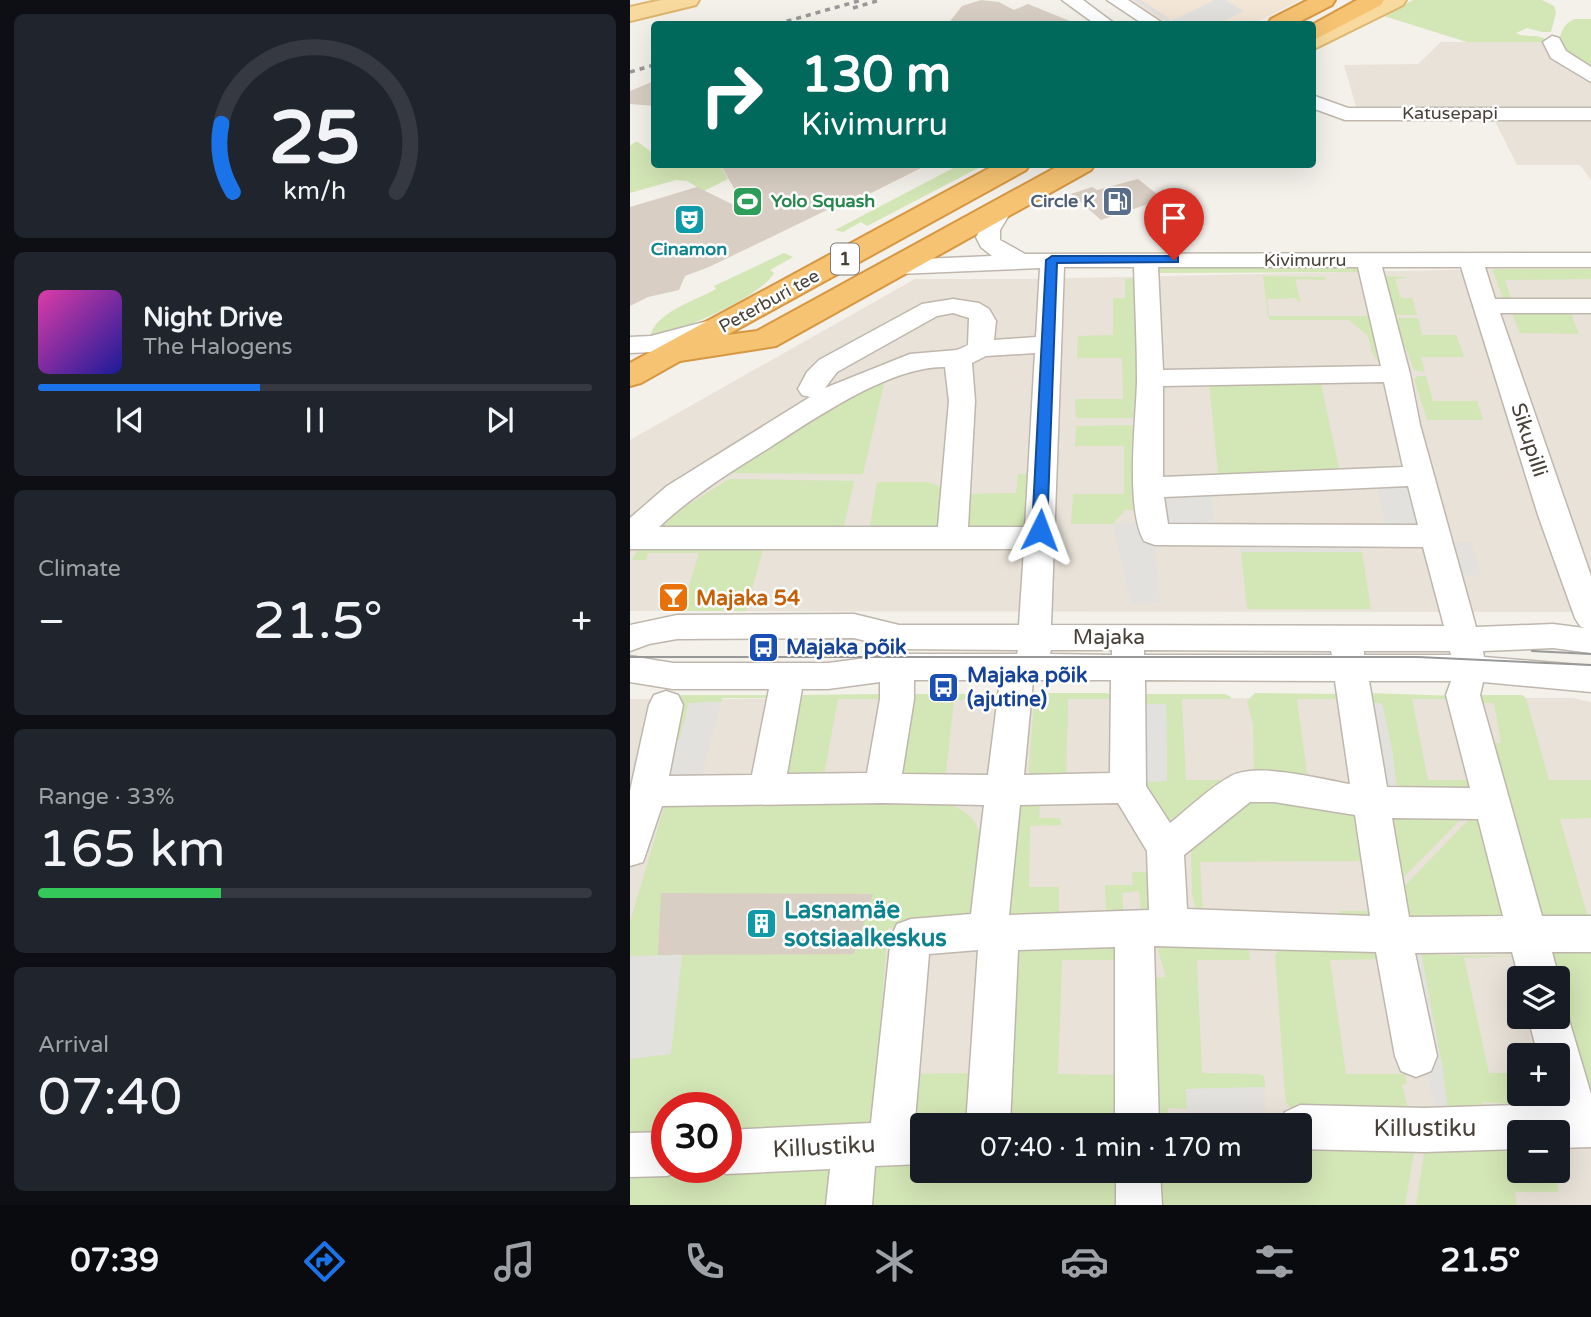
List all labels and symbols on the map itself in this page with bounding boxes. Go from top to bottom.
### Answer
street label: Katusepapi [1402,102,1498,124]
sports icon: Yolo Squash [731,184,765,218]
fuel station icon: Circle K [1101,184,1135,218]
pin [1144,188,1204,260]
place label: Yolo Squash [771,190,875,212]
place label: Circle K [1030,190,1095,212]
theatre icon: Cinamon [672,202,706,236]
place label: Cinamon [651,238,727,260]
road number: 1 [831,244,859,274]
street label: Kivimurru [1264,249,1346,271]
street label: Peterburi tee [715,264,823,338]
street label: Sikupilli [1505,400,1553,480]
position arrow [1003,493,1077,567]
bar icon: Majaka 54 [656,581,690,615]
place label: Majaka 54 [696,586,800,611]
street label: Majaka [1073,625,1145,650]
bus stop icon: Majaka põik [746,630,780,664]
place label: Majaka põik [786,635,907,660]
place label: Majaka põik (ajutine) [967,663,1088,712]
bus stop icon: Majaka põik (ajutine) [927,670,961,704]
place label: Lasnamäe sotsiaalkeskus [784,896,947,953]
building icon: Lasnamäe sotsiaalkeskus [744,907,778,941]
speed limit sign: 30 [651,1092,742,1183]
street label: Killustiku [1374,1114,1476,1143]
street label: Killustiku [772,1130,876,1164]

